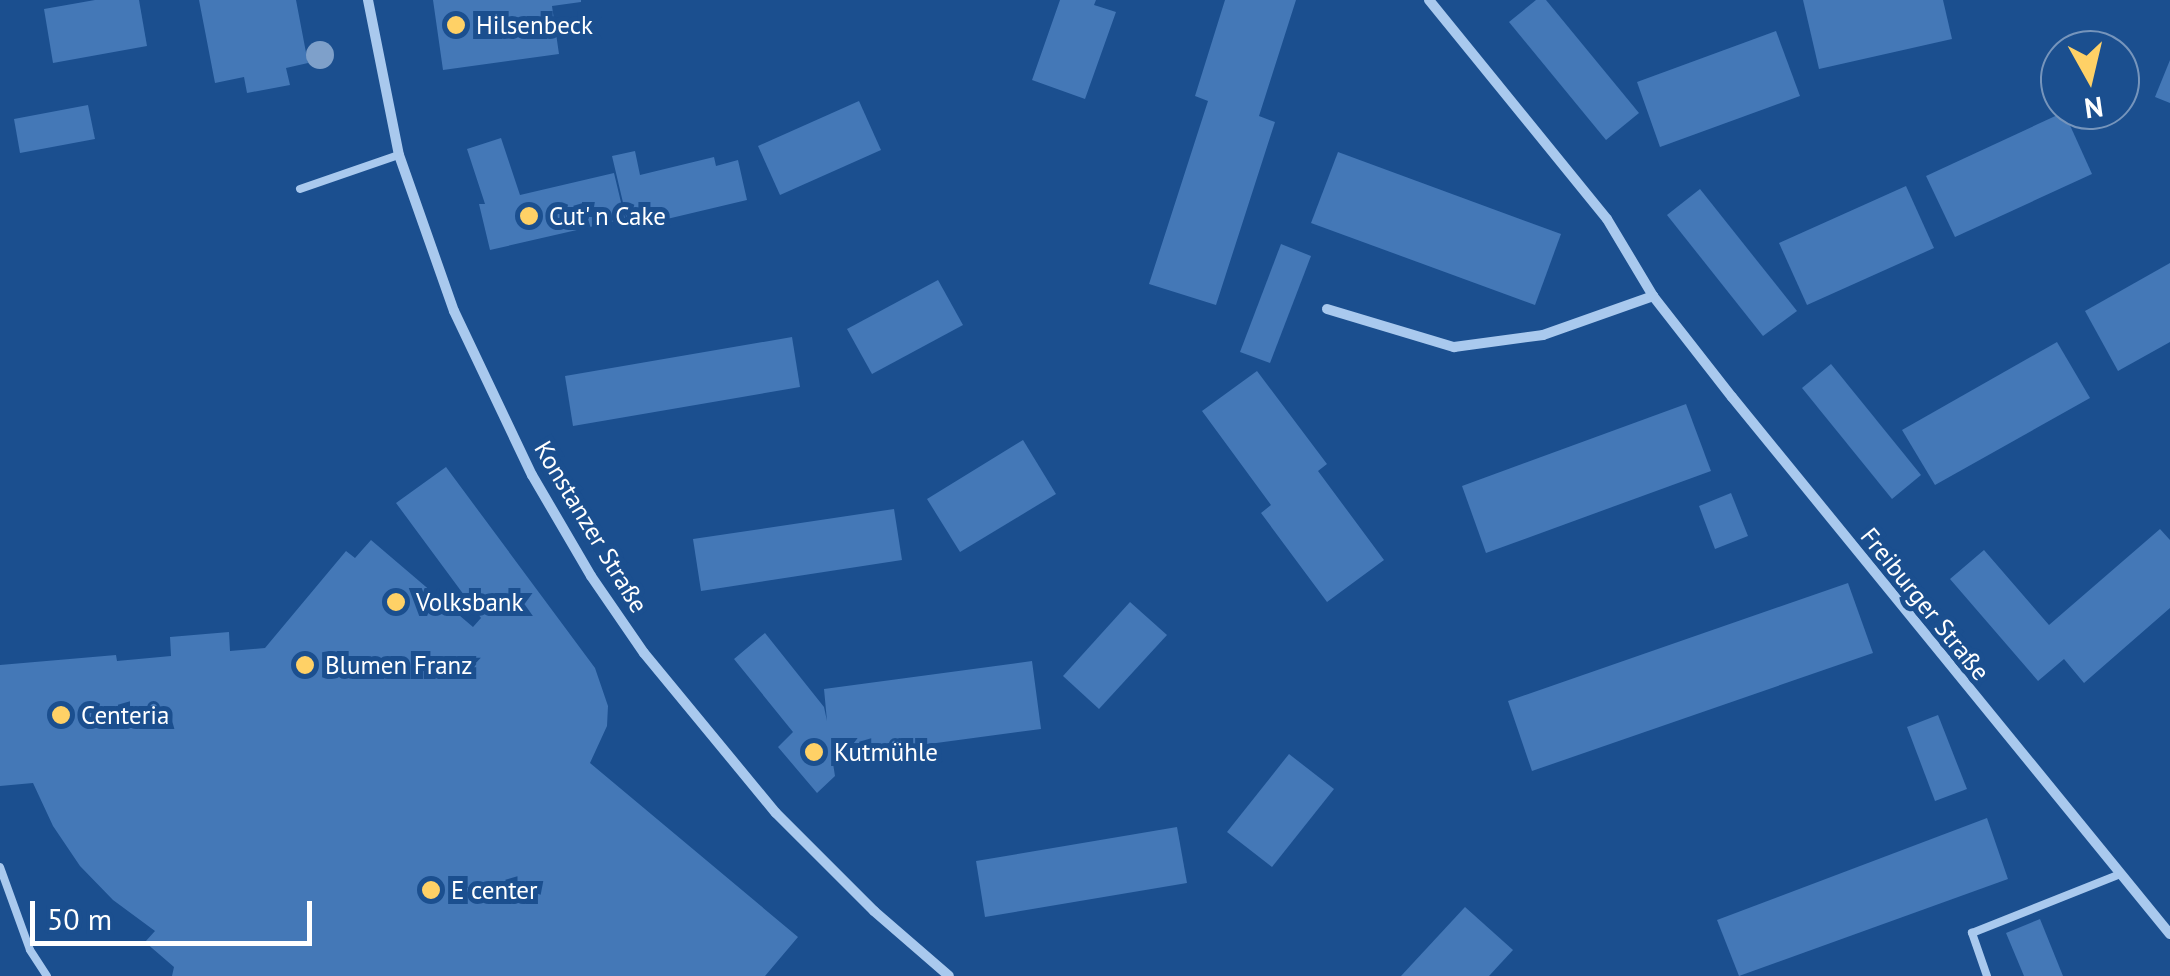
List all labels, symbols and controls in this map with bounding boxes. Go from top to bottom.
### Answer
place label: Hilsenbeck [476,10,593,40]
marker: Hilsenbeck [445,14,467,36]
north arrow [2040,30,2140,130]
text: N [2082,89,2106,128]
place label: Cut' n Cake [549,201,668,231]
marker: Cut' n Cake [518,205,540,227]
street label: Konstanzer Straße [528,436,654,618]
street label: Freiburger Straße [1854,522,1996,686]
place label: Volksbank [416,587,523,617]
marker: Volksbank [385,591,407,613]
place label: Blumen Franz [325,650,472,680]
marker: Blumen Franz [294,654,316,676]
place label: Centeria [81,700,169,730]
marker: Centeria [50,704,72,726]
place label: Kutmühle [834,737,938,767]
marker: Kutmühle [803,741,825,763]
place label: E center [451,875,538,905]
marker: E center [420,879,442,901]
scale bar [35,881,318,943]
text: 50 m [47,899,112,938]

